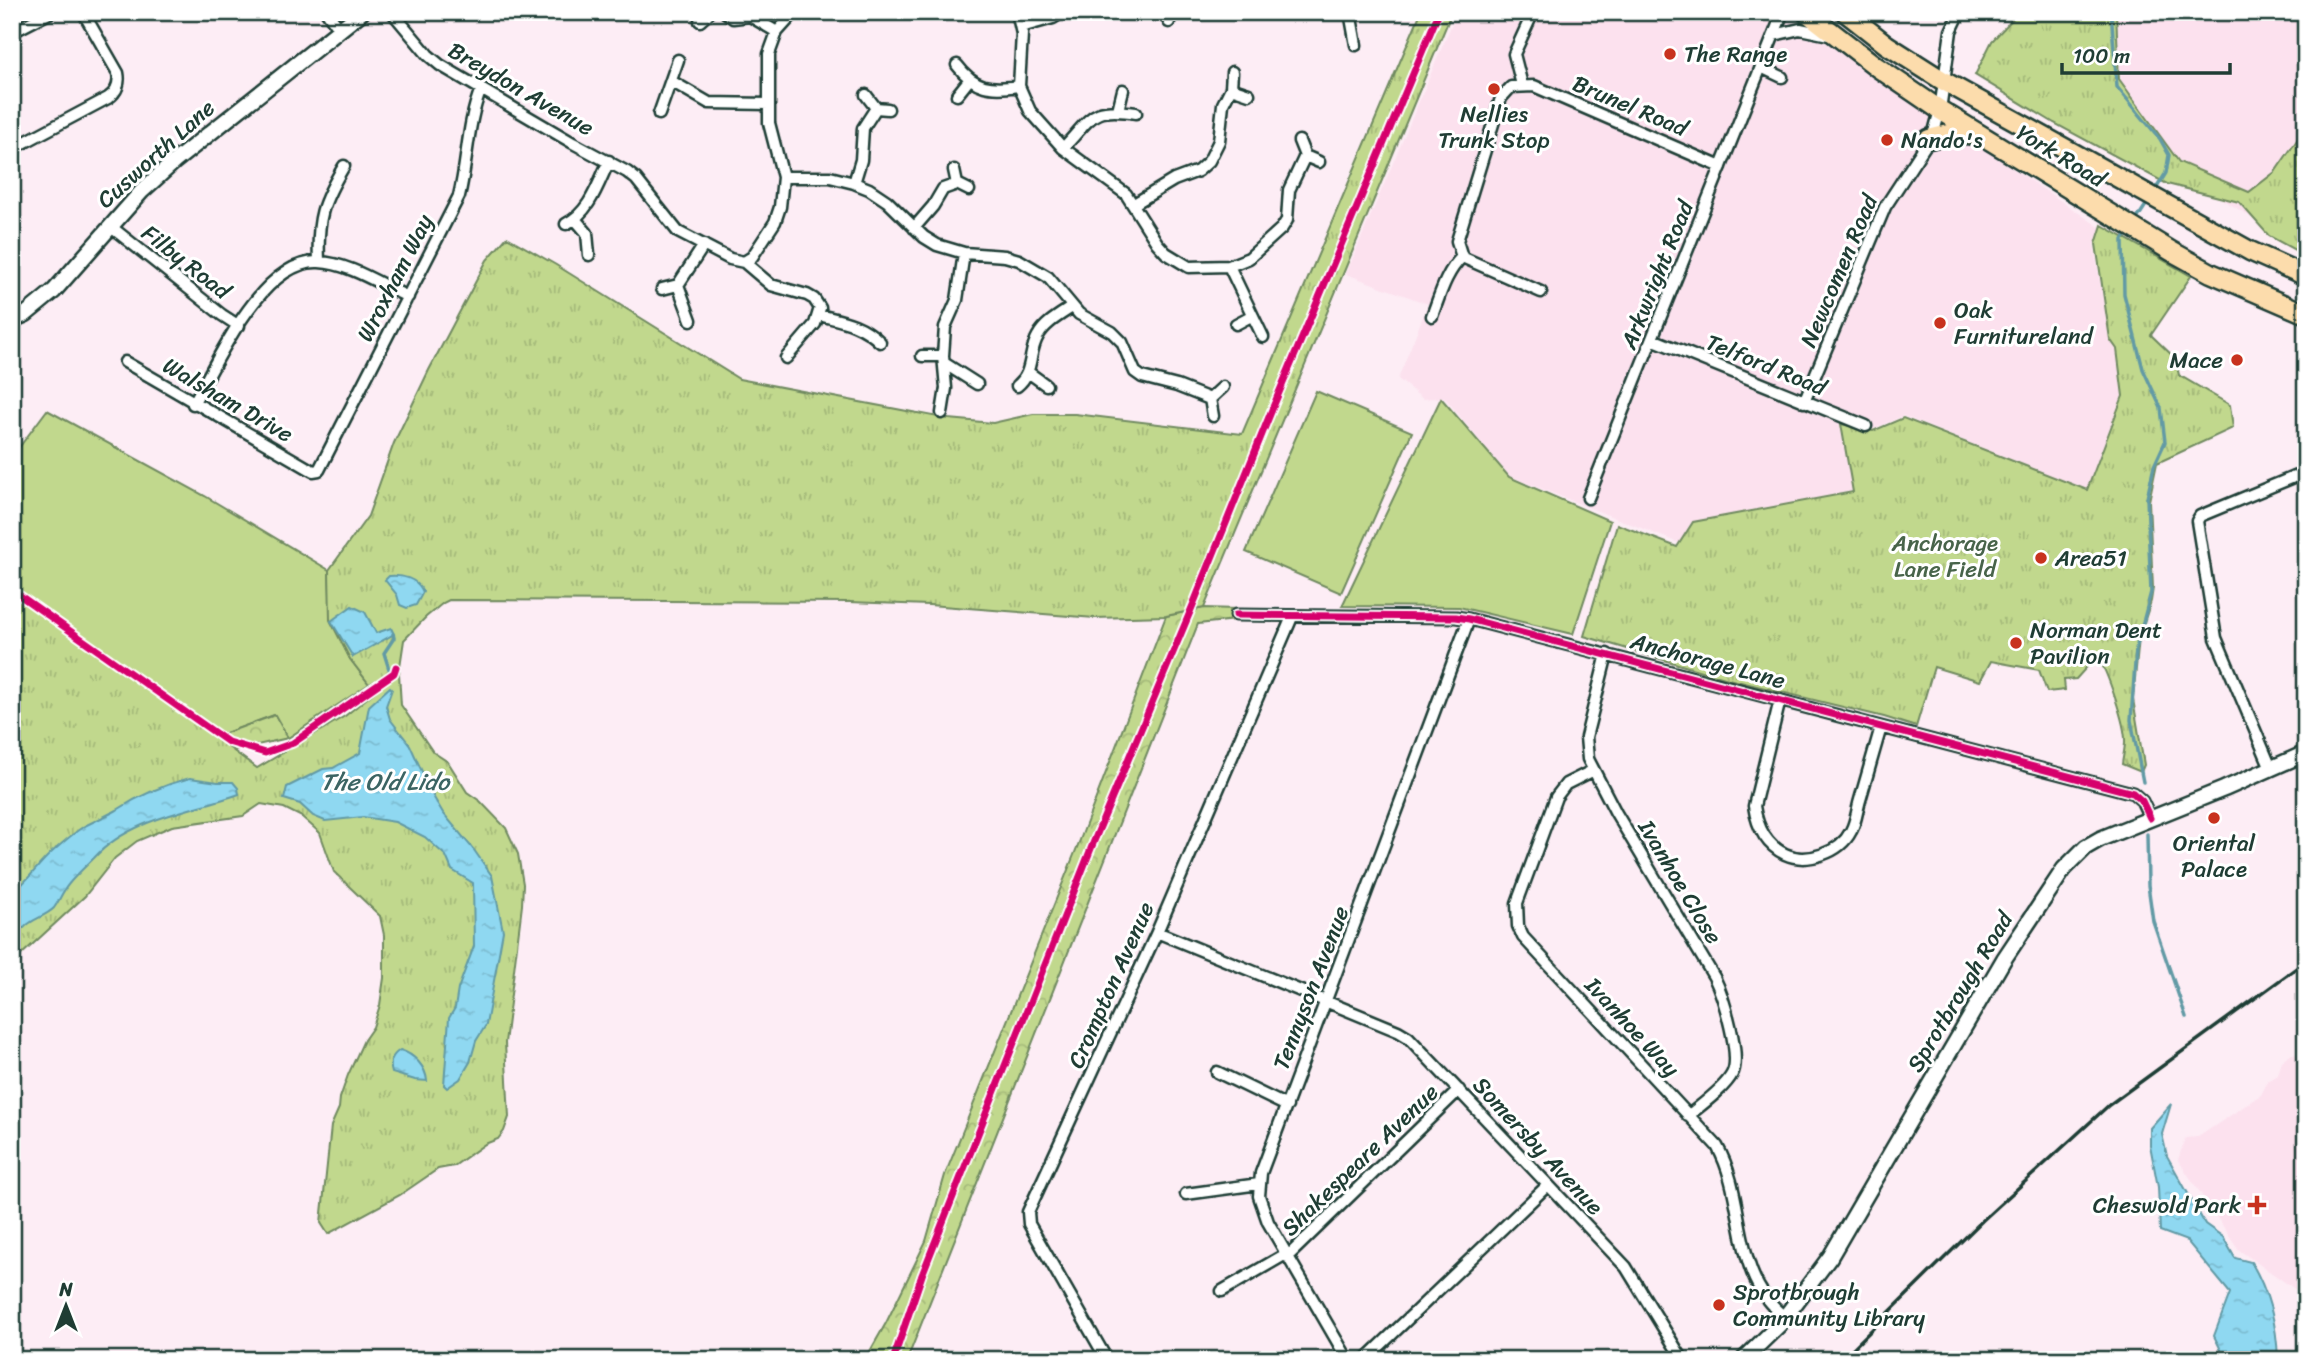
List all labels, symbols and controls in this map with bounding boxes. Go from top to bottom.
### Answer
street label: Breydon Avenue [440,30,602,148]
scale bar [2062,32,2230,76]
place label: The Range [1684,34,1787,75]
text: 100 m [2073,37,2130,75]
marker: The Range [1662,46,1678,62]
street label: Brunel Road [1566,63,1696,149]
marker: Nellies Trunk Stop [1486,81,1502,97]
street label: Cusworth Lane [87,89,225,219]
place label: Nellies Trunk Stop [1438,94,1550,161]
street label: York Road [2008,113,2116,200]
place label: Nando's [1901,120,1983,161]
marker: Nando's [1879,132,1895,148]
street label: Newcomen Road [1788,186,1890,354]
street label: Arkwright Road [1608,193,1706,357]
street label: Wroxham Way [345,207,445,349]
street label: Filby Road [132,214,241,312]
place label: Oak Furnitureland [1954,290,2094,357]
marker: Oak Furnitureland [1932,315,1948,331]
street label: Telford Road [1699,322,1834,409]
place label: Mace [2169,340,2223,381]
street label: Walsham Drive [155,346,301,454]
marker: Mace [2229,352,2245,368]
park label: Anchorage Lane Field [1891,523,1998,590]
place label: Area51 [2054,538,2127,579]
marker: Area51 [2033,550,2049,566]
place label: Norman Dent Pavilion [2030,610,2162,677]
street label: Anchorage Lane [1625,620,1790,701]
marker: Norman Dent Pavilion [2008,635,2024,651]
water label: The Old Lido [321,761,451,803]
marker: Oriental Palace [2206,810,2222,826]
street label: Ivanhoe Close [1626,811,1734,953]
place label: Oriental Palace [2173,823,2256,890]
street label: Crompton Avenue [1056,895,1166,1075]
street label: Tennyson Avenue [1261,900,1361,1076]
street label: Sprotbrough Road [1896,902,2025,1081]
street label: Ivanhoe Way [1573,966,1690,1087]
street label: Somersby Avenue [1462,1067,1614,1225]
street label: Shakespeare Avenue [1271,1073,1449,1247]
place label: Cheswold Park [2093,1185,2242,1226]
marker: Cheswold Park [2247,1195,2267,1215]
north arrow [32,1270,102,1340]
place label: Sprotbrough Community Library [1733,1272,1925,1339]
text: N [58,1273,73,1306]
marker: Sprotbrough Community Library [1711,1297,1727,1313]

